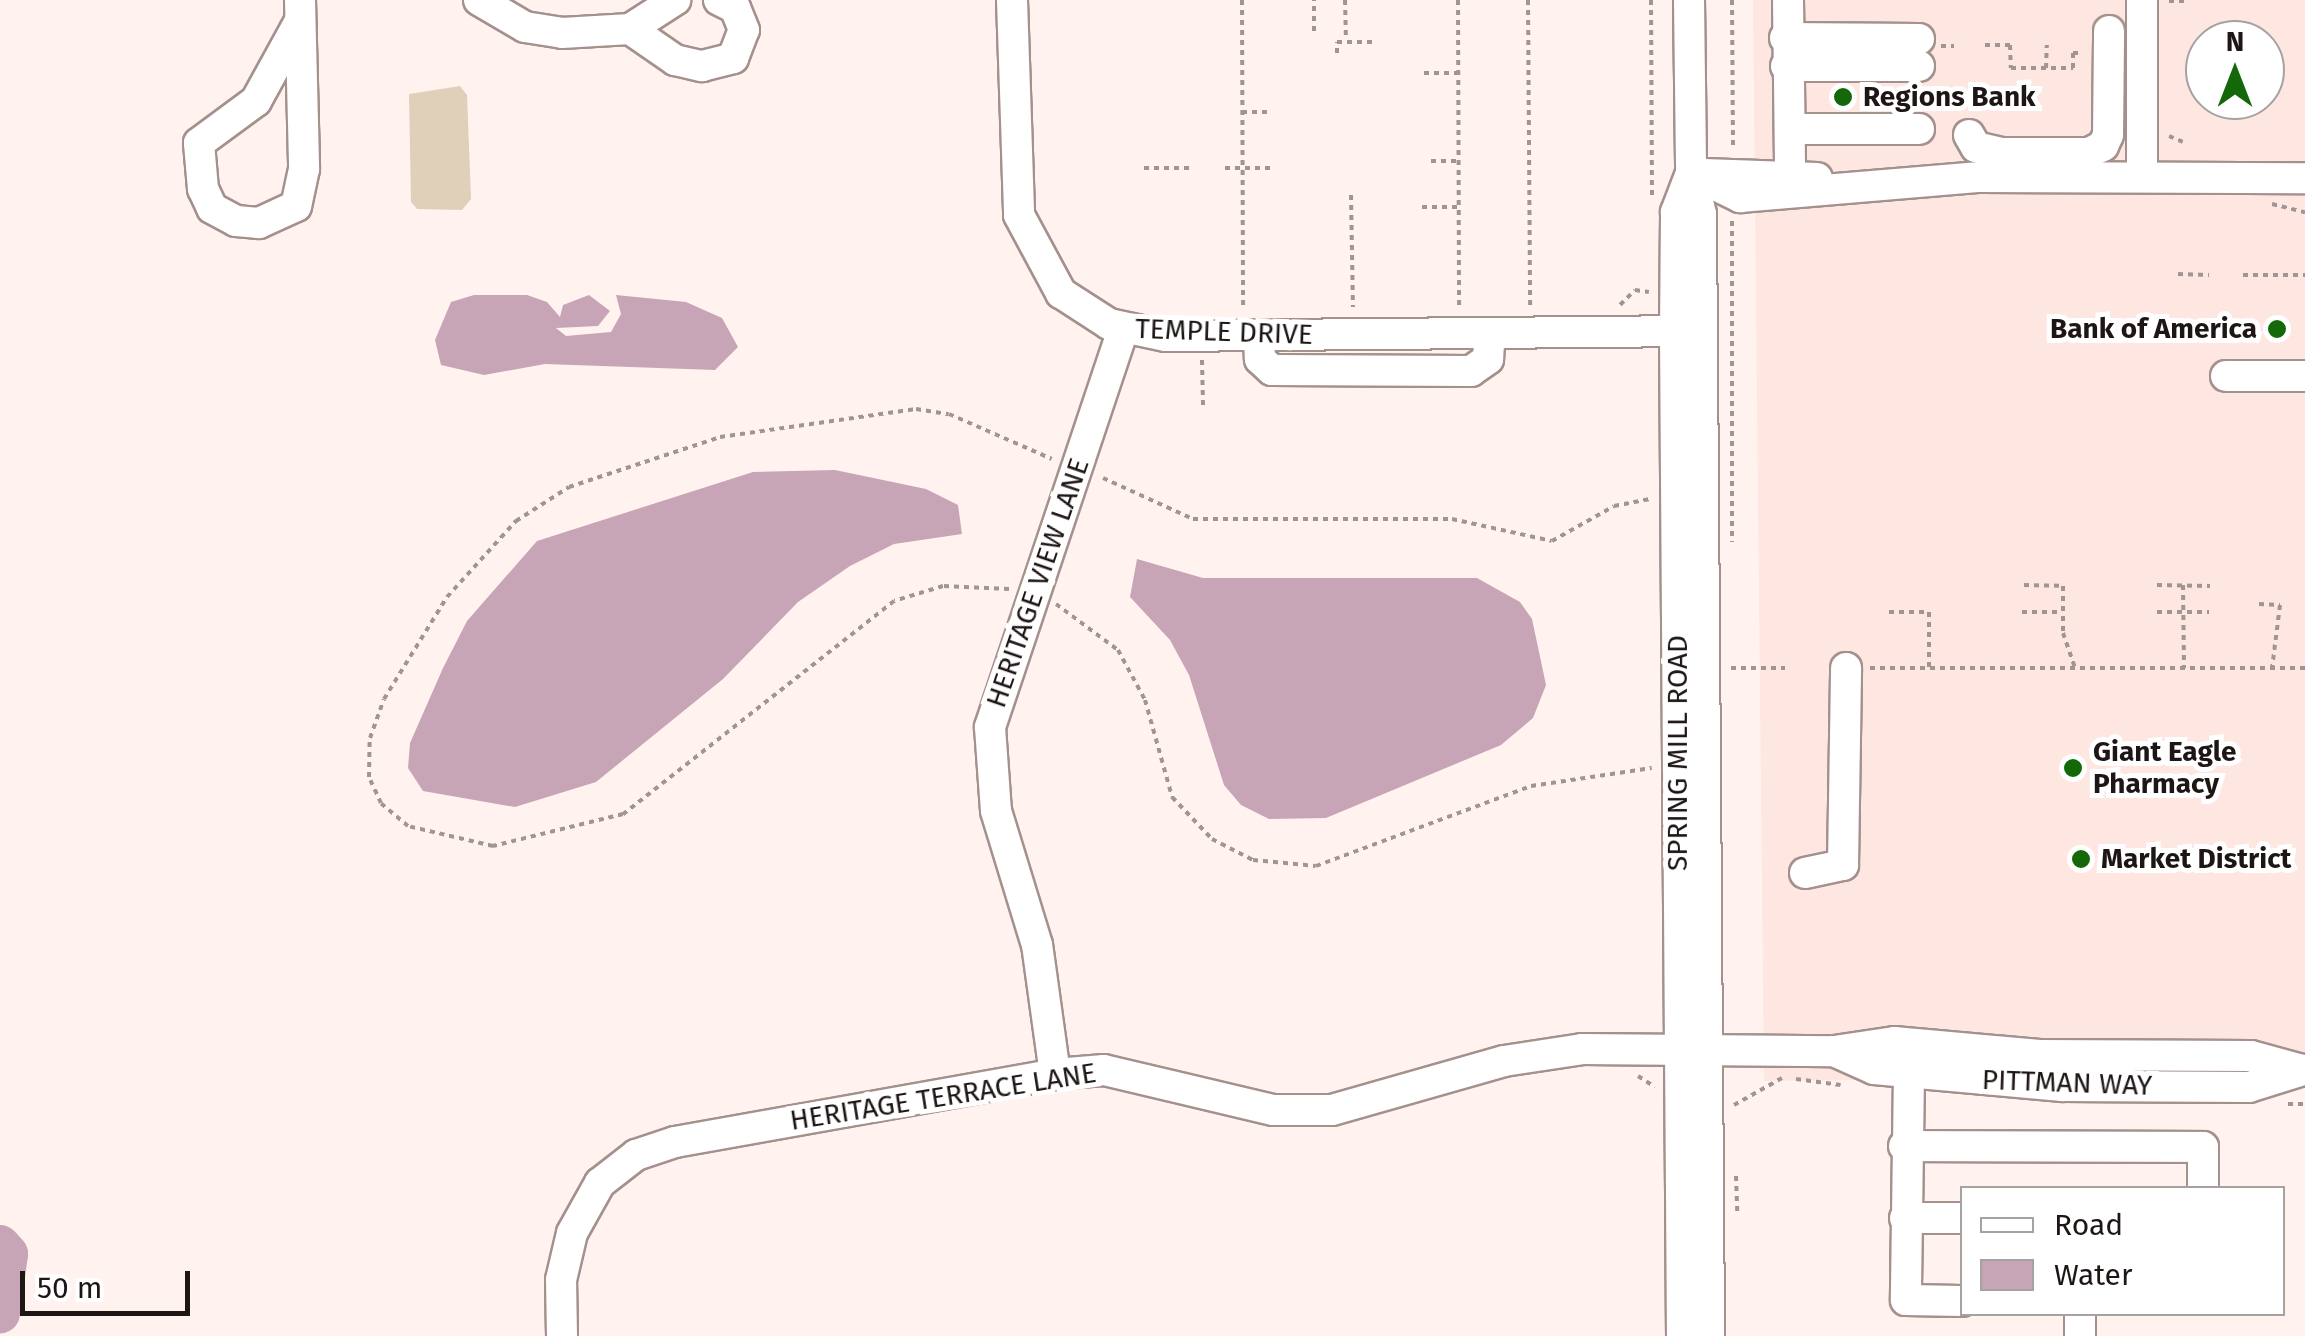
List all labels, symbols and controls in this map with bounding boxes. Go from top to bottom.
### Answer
north arrow [2185,20,2285,120]
text: N [2226,25,2244,58]
place label: Regions Bank [1863,80,2036,114]
marker: Regions Bank [1832,86,1854,108]
street label: TEMPLE DRIVE [1135,312,1313,352]
place label: Bank of America [2050,312,2257,346]
marker: Bank of America [2266,318,2288,340]
street label: HERITAGE VIEW LANE [980,454,1096,712]
street label: SPRING MILL ROAD [1661,635,1695,871]
place label: Giant Eagle Pharmacy [2093,735,2236,801]
marker: Giant Eagle Pharmacy [2062,757,2084,779]
place label: Market District [2101,842,2291,876]
marker: Market District [2070,848,2092,870]
street label: HERITAGE TERRACE LANE [788,1056,1098,1138]
street label: PITTMAN WAY [1981,1063,2153,1103]
legend [1960,1186,2285,1316]
text: Road [2054,1207,2123,1243]
scale bar [25,1251,195,1313]
text: Water [2054,1257,2133,1293]
text: 50 m [37,1270,102,1306]

